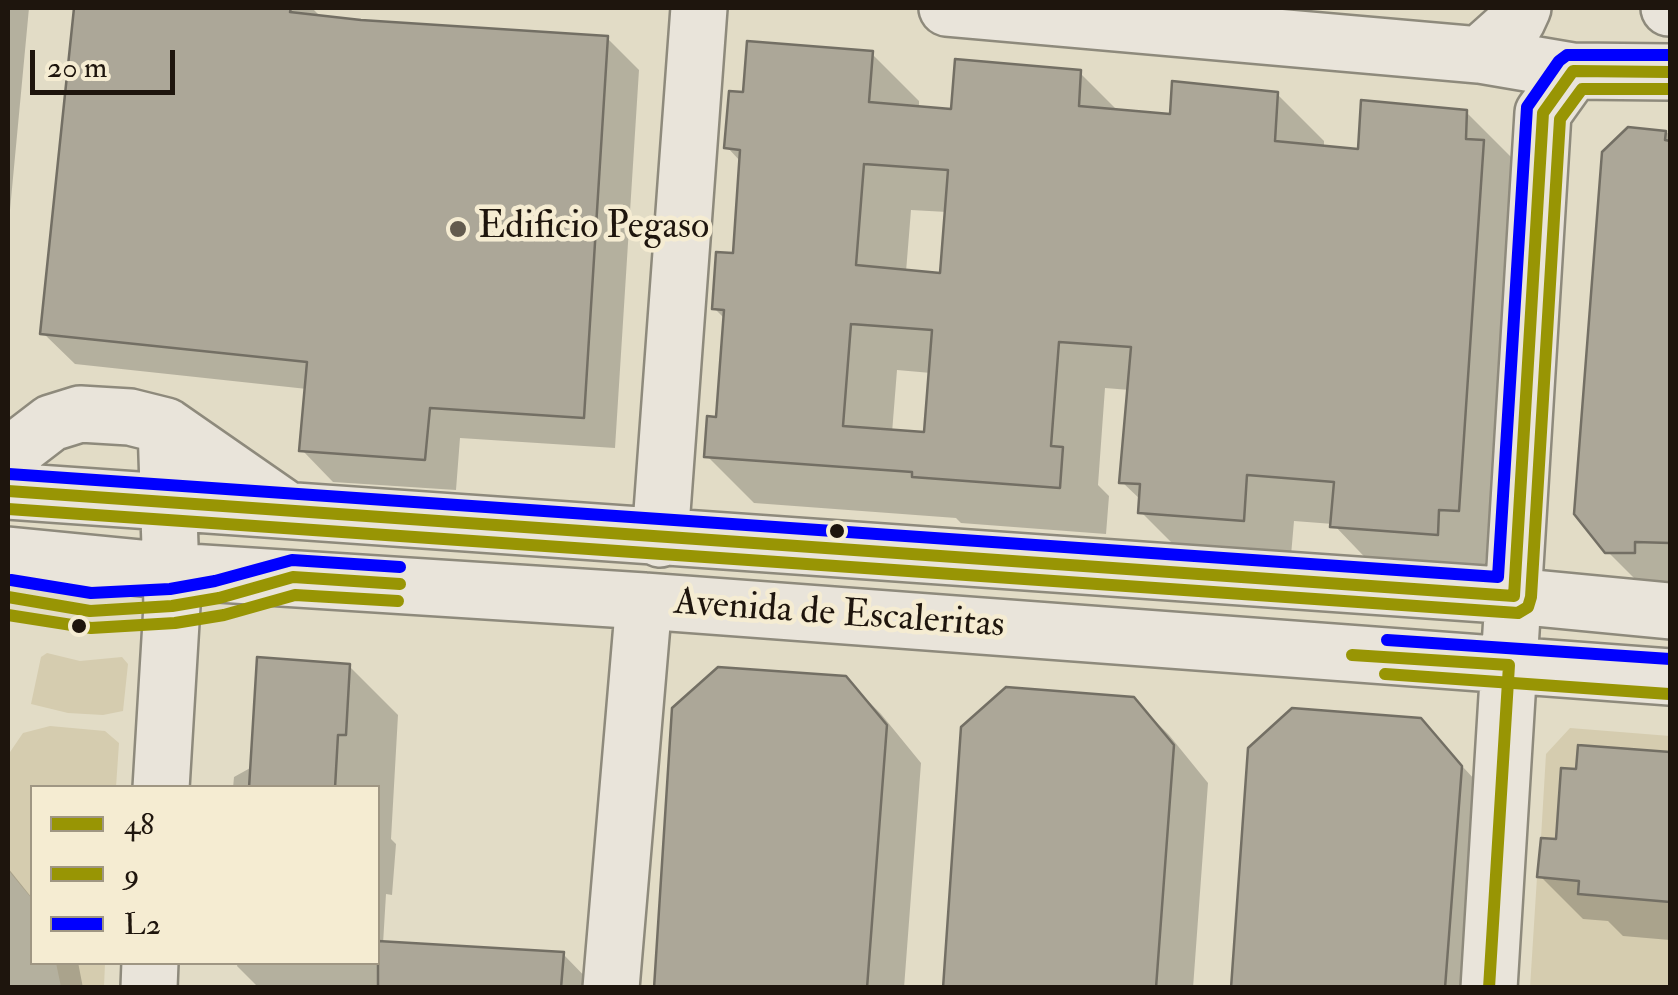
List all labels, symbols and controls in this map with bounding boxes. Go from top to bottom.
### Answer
scale bar [35,30,180,92]
text: 20 m [47,49,107,86]
place label: Edificio Pegaso [478,206,709,252]
marker: Edificio Pegaso [447,218,469,240]
unlabelled marker [827,521,847,541]
street label: Avenida de Escaleritas [672,582,1006,650]
unlabelled marker [69,616,89,636]
legend [30,785,380,965]
text: 48 [124,806,154,843]
text: 9 [124,856,139,893]
text: L2 [124,906,161,943]

